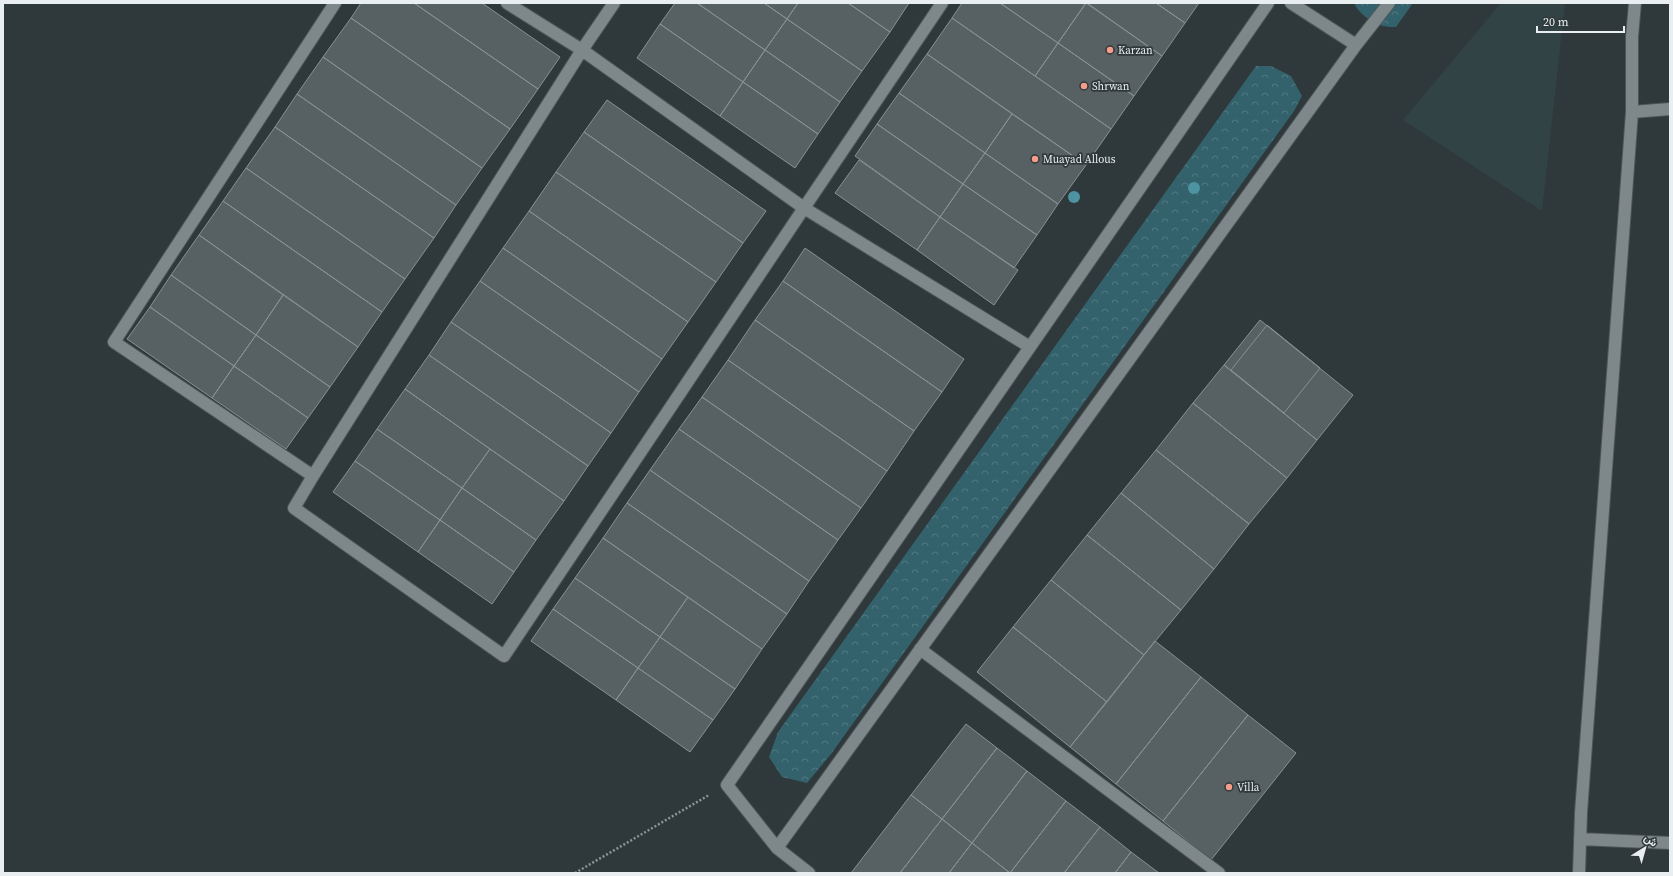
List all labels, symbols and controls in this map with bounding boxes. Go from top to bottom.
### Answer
scale bar [1537,8,1624,34]
text: 20 m [1543,14,1569,30]
place label: Karzan [1118,43,1153,58]
marker: Karzan [1105,45,1115,55]
place label: Shrwan [1092,79,1130,94]
marker: Shrwan [1079,81,1089,91]
place label: Muayad Allous [1043,152,1116,167]
marker: Muayad Allous [1030,154,1040,164]
place label: Villa [1237,780,1260,795]
marker: Villa [1224,782,1234,792]
north arrow [1625,828,1665,868]
text: ش [1641,830,1661,850]

